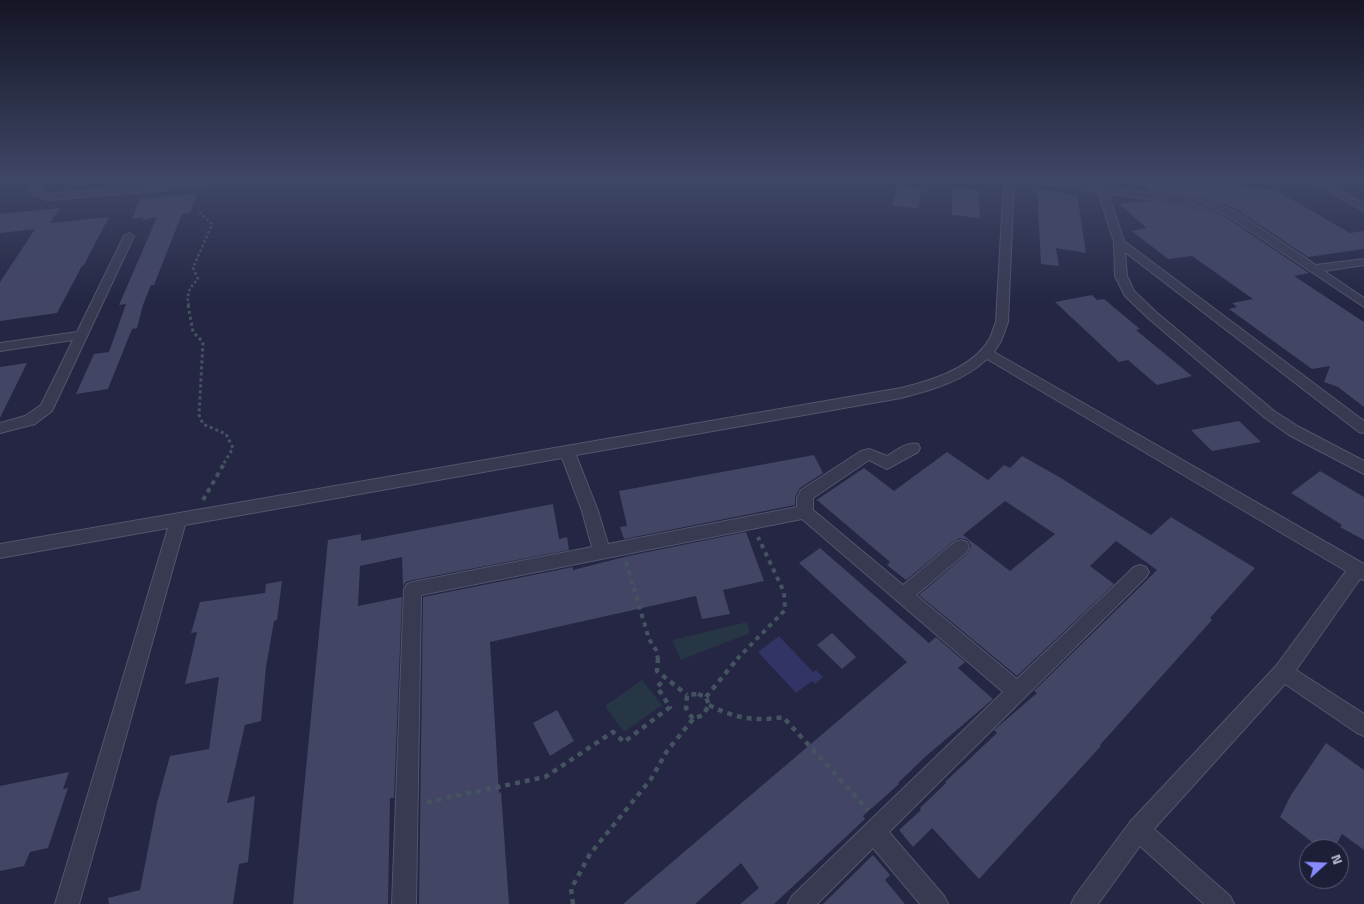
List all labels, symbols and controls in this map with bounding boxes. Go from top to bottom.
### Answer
north arrow [1299,839,1349,889]
text: N [1326,851,1349,867]

